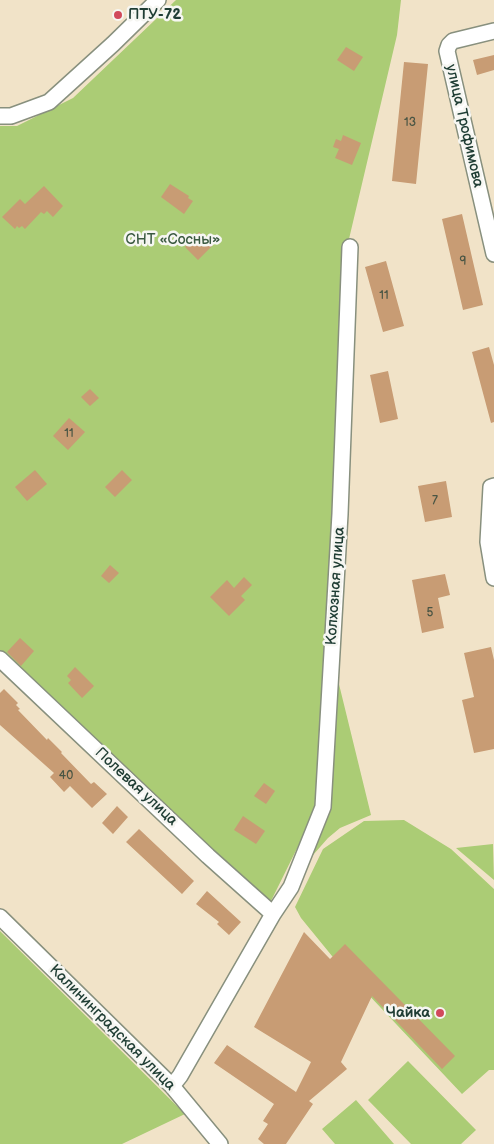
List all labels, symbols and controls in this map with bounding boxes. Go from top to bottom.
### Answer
place label: ПТУ-72 [128,6,181,24]
marker: ПТУ-72 [112,9,124,21]
street label: улица Трофимова [441,63,487,189]
house number: 13 [404,116,416,130]
park label: СНТ «Сосны» [126,231,220,249]
house number: 9 [460,255,466,269]
house number: 11 [379,289,389,303]
house number: 11 [64,427,74,441]
house number: 7 [432,494,438,508]
street label: Колхозная улица [323,526,349,646]
house number: 5 [427,606,433,620]
street label: Полевая улица [91,744,181,830]
house number: 40 [59,769,73,783]
street label: Калининградская улица [45,961,179,1095]
place label: Чайка [386,1004,430,1022]
marker: Чайка [434,1007,446,1019]

